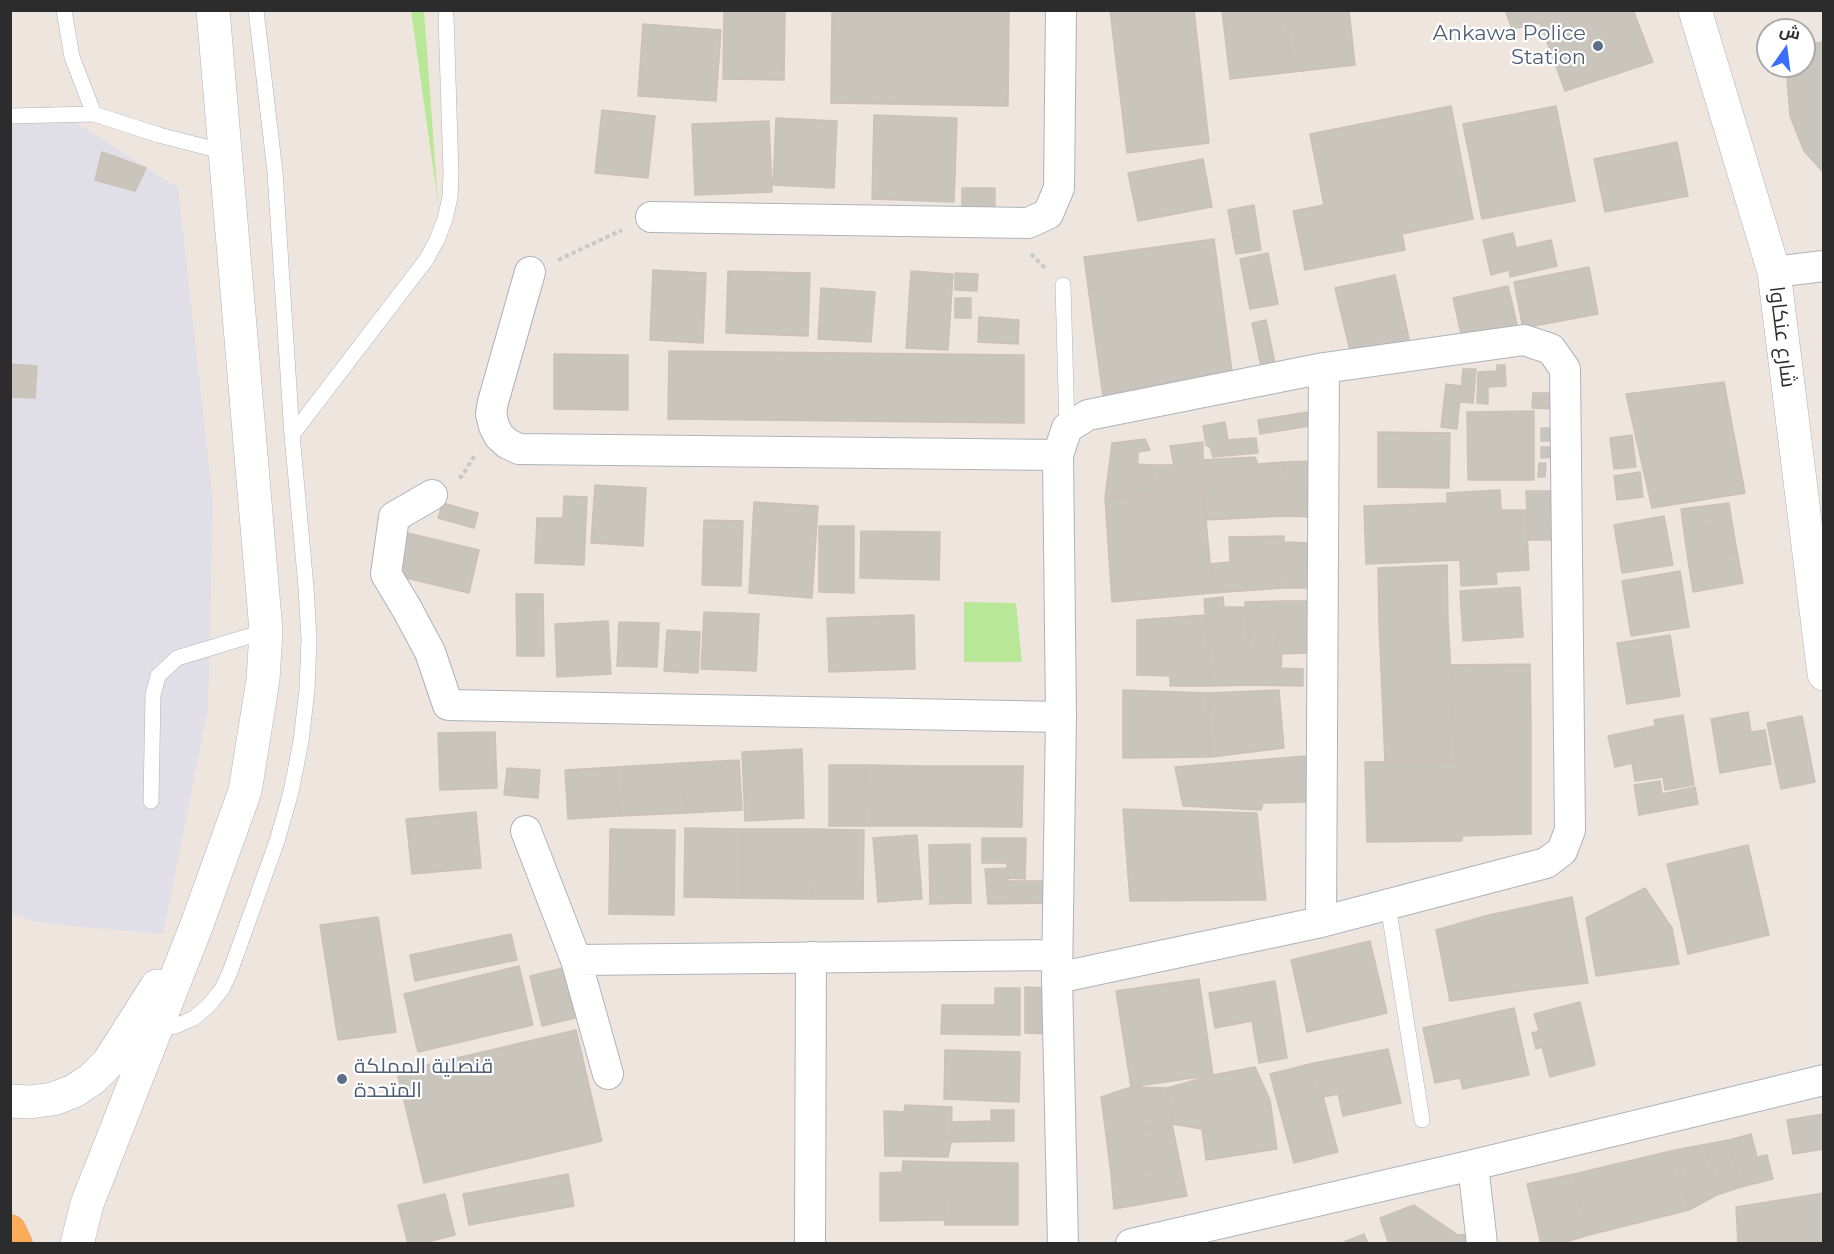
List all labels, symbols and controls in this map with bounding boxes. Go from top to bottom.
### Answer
north arrow [1756,18,1816,78]
text: ش [1778,20,1802,44]
place label: Ankawa Police Station [1433,21,1586,71]
marker: Ankawa Police Station [1591,39,1605,53]
street label: شارع عنكاوا [1763,285,1801,389]
place label: قنصلية المملكة المتحدة [354,1054,493,1104]
marker: قنصلية المملكة المتحدة [335,1072,349,1086]

